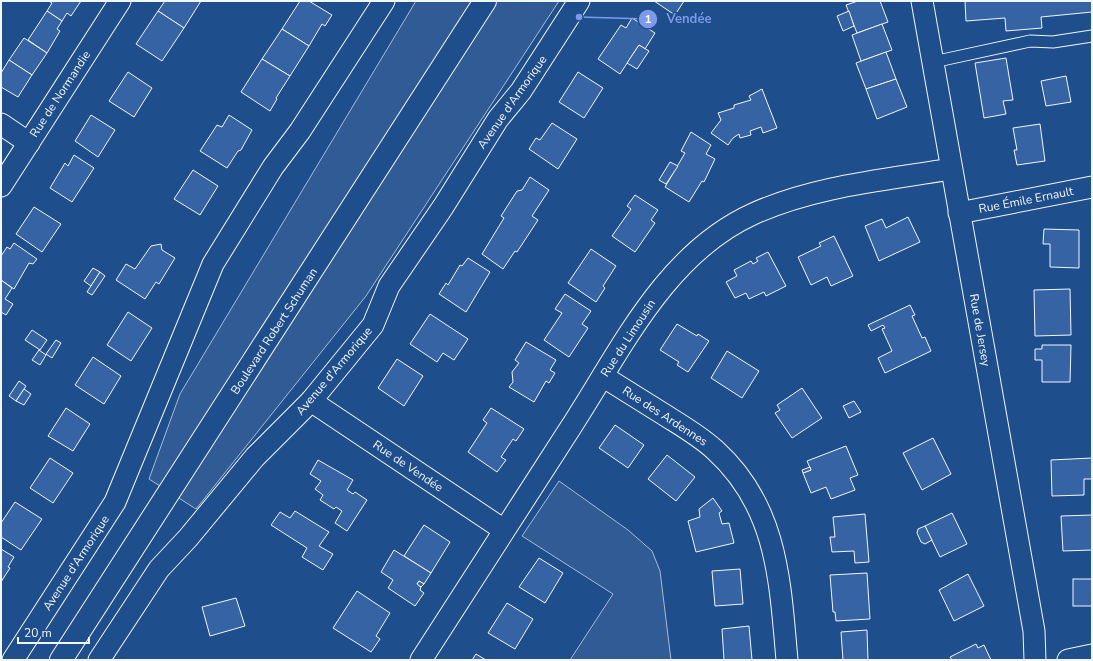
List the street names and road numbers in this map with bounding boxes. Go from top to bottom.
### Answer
street label: Rue de Normandie [26,48,94,140]
street label: Avenue d'Armorique [474,52,550,152]
street label: Rue Émile Ernault [977,183,1075,217]
street label: Boulevard Robert Schuman [227,265,321,397]
street label: Rue de Jersey [966,292,994,368]
street label: Rue du Limousin [597,296,659,380]
street label: Avenue d'Armorique [292,323,376,419]
street label: Rue des Ardennes [619,382,711,450]
street label: Rue de Vendée [370,437,446,495]
street label: Avenue d'Armorique [39,512,113,614]

